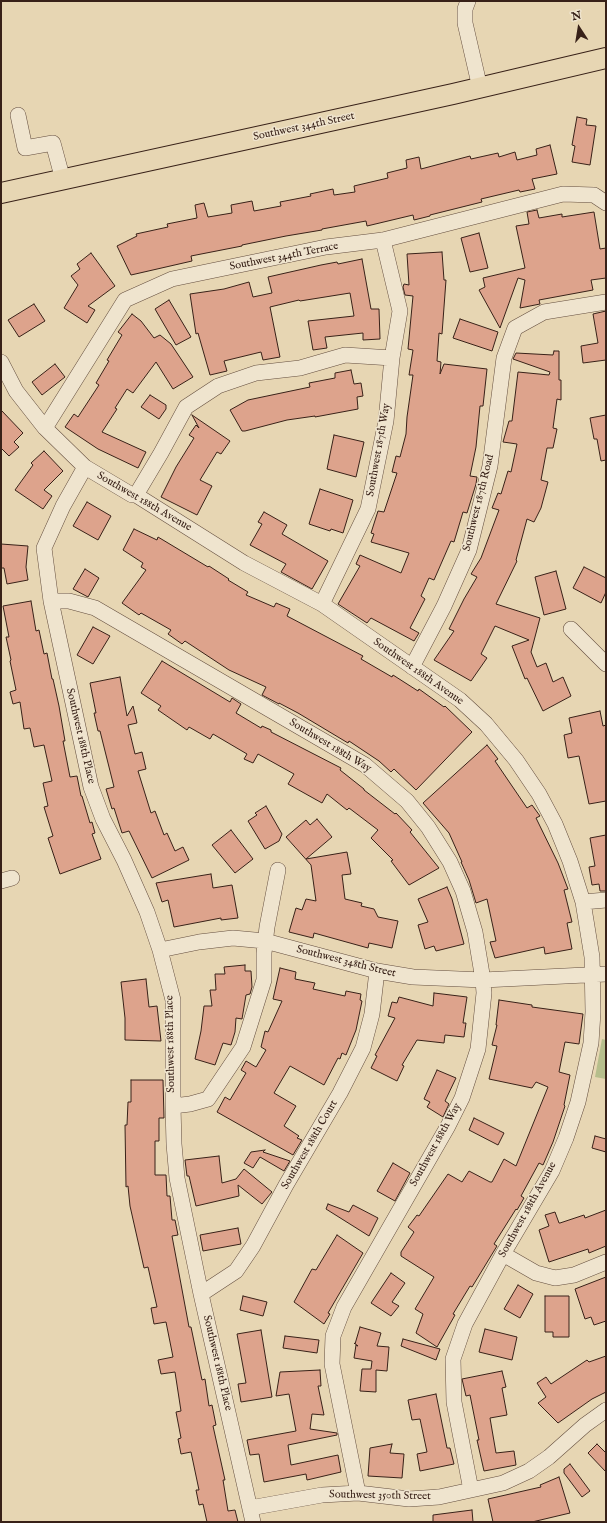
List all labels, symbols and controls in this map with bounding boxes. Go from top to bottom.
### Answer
north arrow [559,8,599,48]
text: N [570,8,583,24]
street label: Southwest 344th Street [252,110,356,144]
street label: Southwest 344th Terrace [228,240,340,274]
street label: Southwest 187th Way [364,402,394,498]
street label: Southwest 187th Road [461,453,497,553]
street label: Southwest 188th Avenue [94,469,194,535]
street label: Southwest 188th Avenue [370,636,466,708]
street label: Southwest 188th Place [63,687,97,785]
street label: Southwest 188th Way [286,716,374,776]
street label: Southwest 348th Street [295,943,397,981]
street label: Southwest 188th Place [164,995,178,1093]
street label: Southwest 188th Court [279,1098,341,1192]
street label: Southwest 188th Way [408,1101,464,1189]
street label: Southwest 188th Avenue [496,1160,560,1260]
street label: Southwest 188th Place [200,1314,234,1412]
street label: Southwest 350th Street [329,1489,431,1503]

